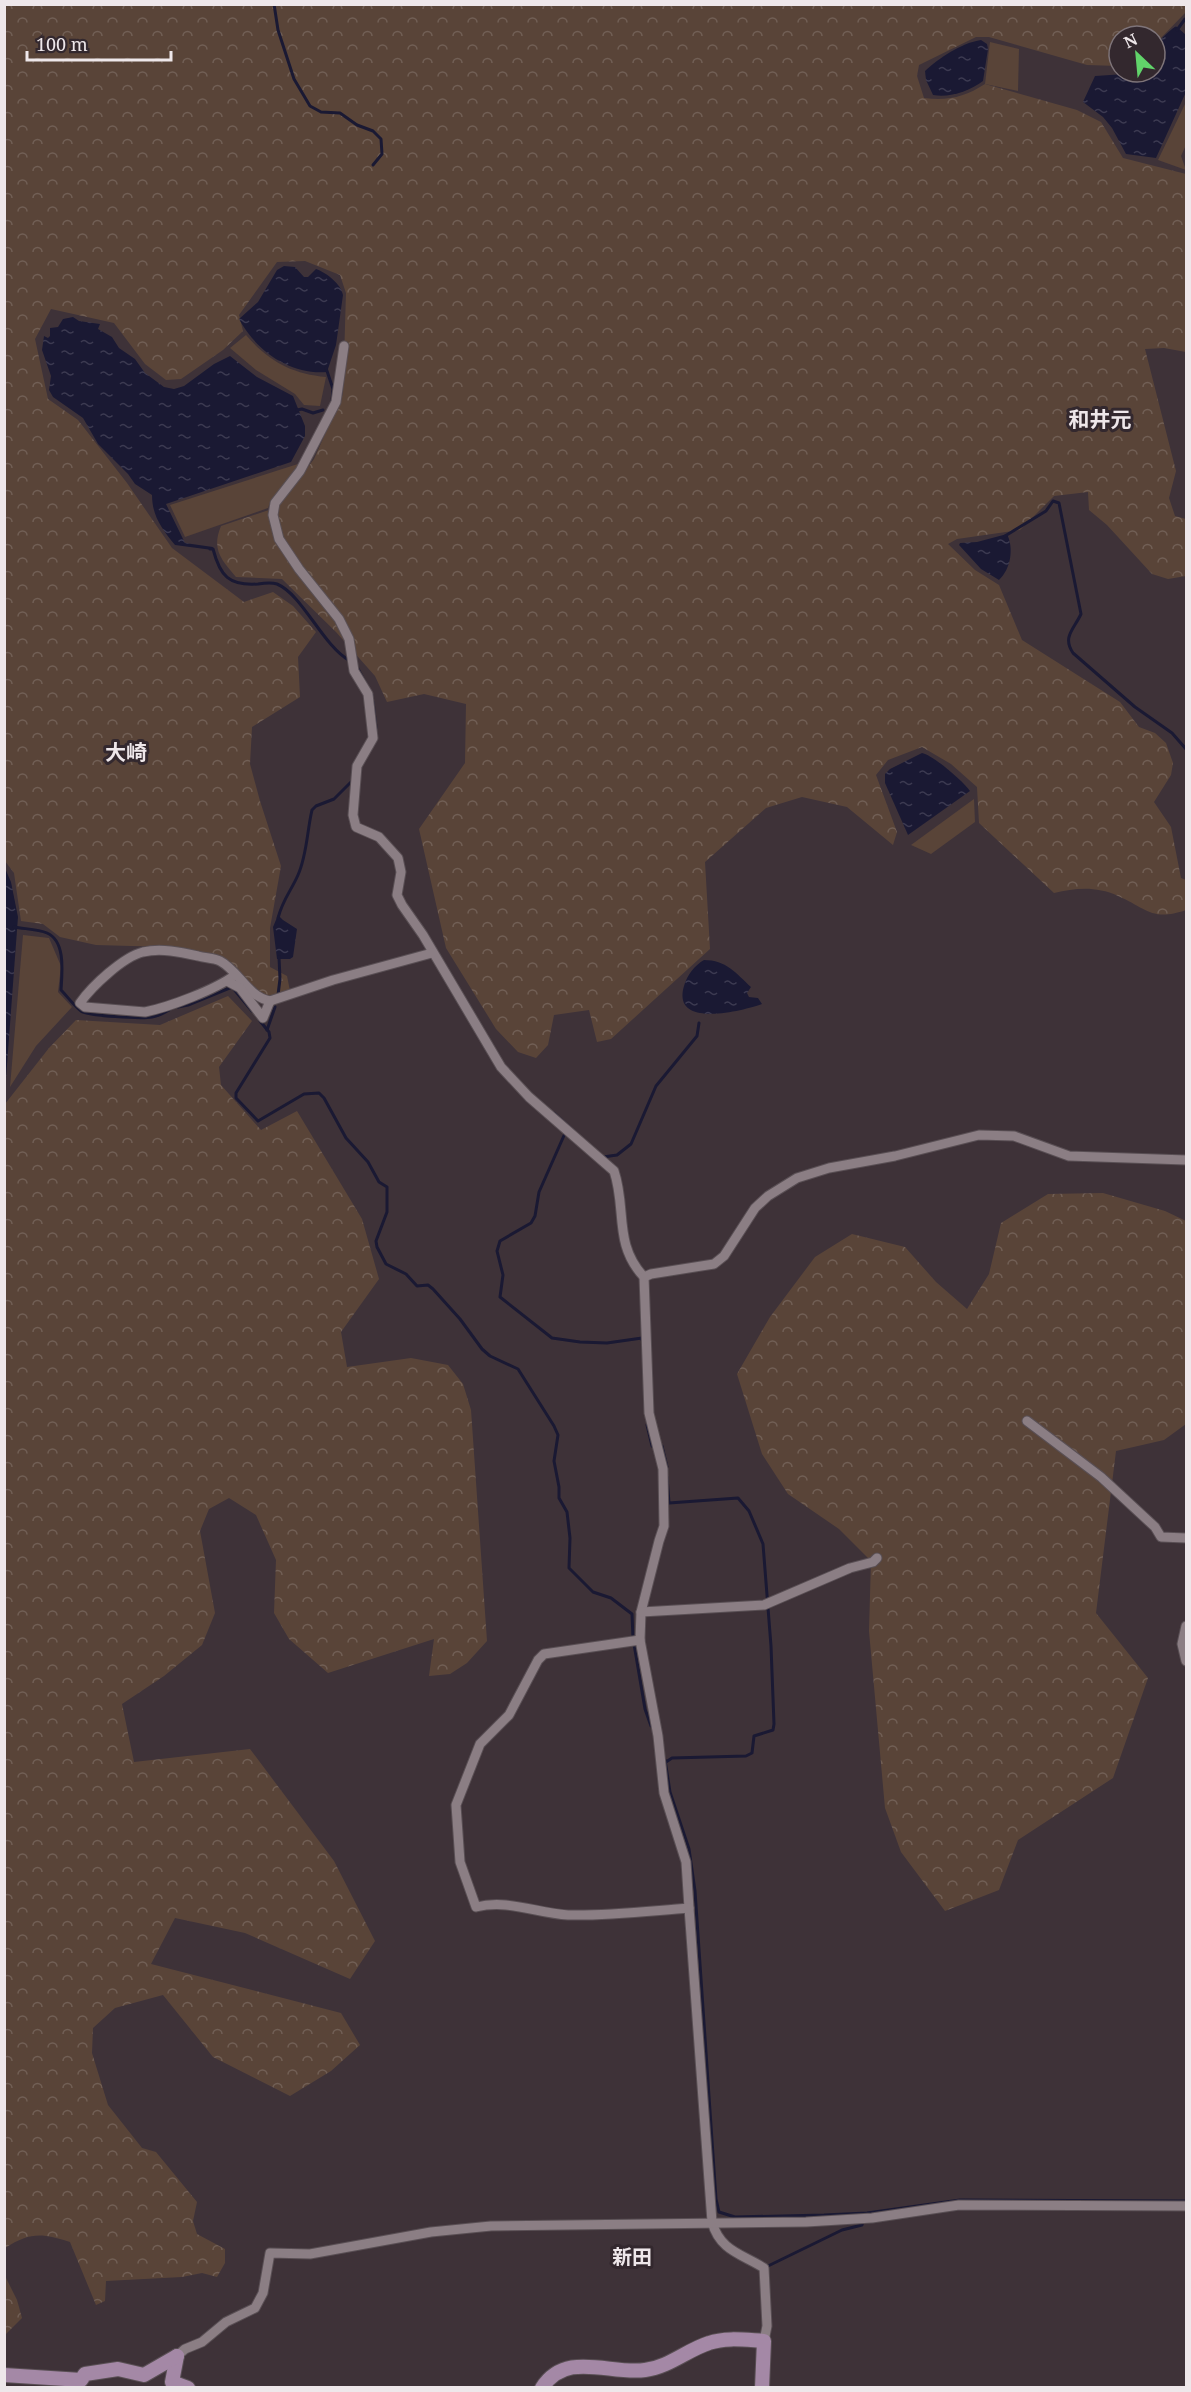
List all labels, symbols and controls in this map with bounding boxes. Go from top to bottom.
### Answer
scale bar [27,24,171,62]
north arrow [1107,24,1167,84]
text: N [1120,28,1141,53]
text: 100 m [36,32,88,56]
district label: 和井元 [1069,405,1132,433]
district label: 大崎 [105,738,147,766]
district label: 新田 [612,2243,652,2270]

